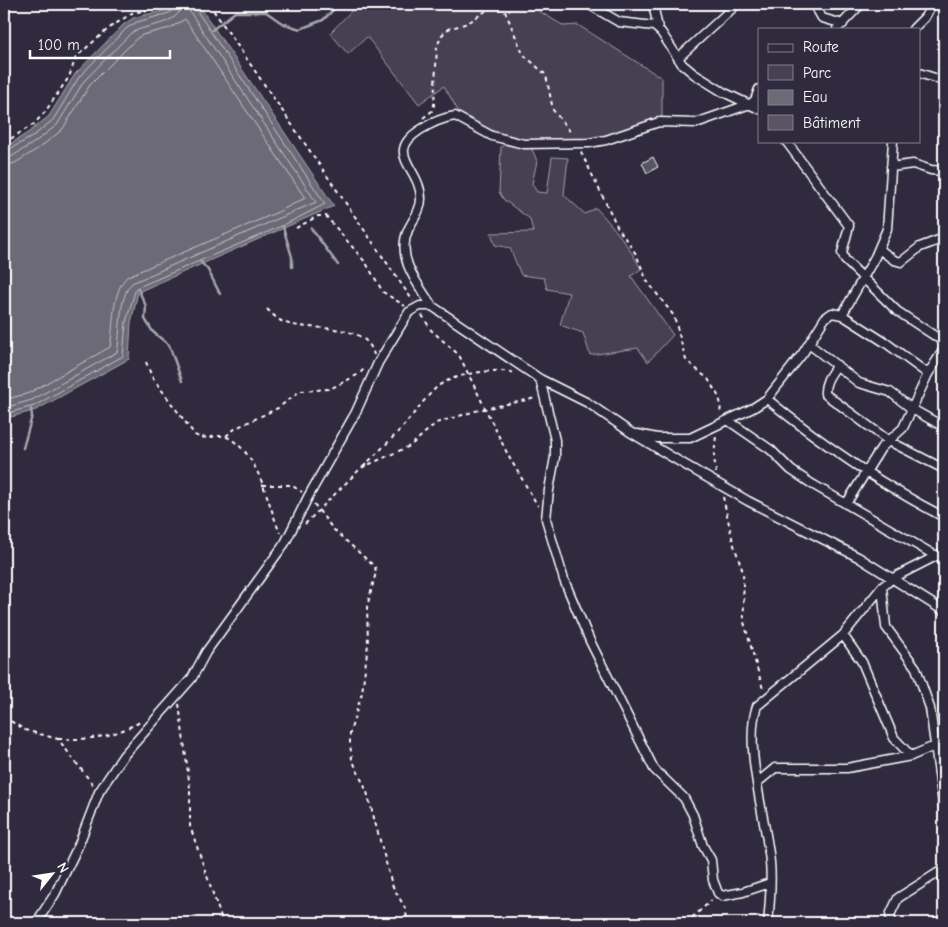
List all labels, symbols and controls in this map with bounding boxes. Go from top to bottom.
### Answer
scale bar [30,28,170,60]
legend [758,28,920,142]
text: 100 m [38,36,80,54]
text: Route [803,38,839,56]
text: Parc [803,64,831,82]
text: Eau [803,88,827,106]
text: Bâtiment [803,114,861,132]
north arrow [28,850,78,900]
text: N [53,860,72,876]

